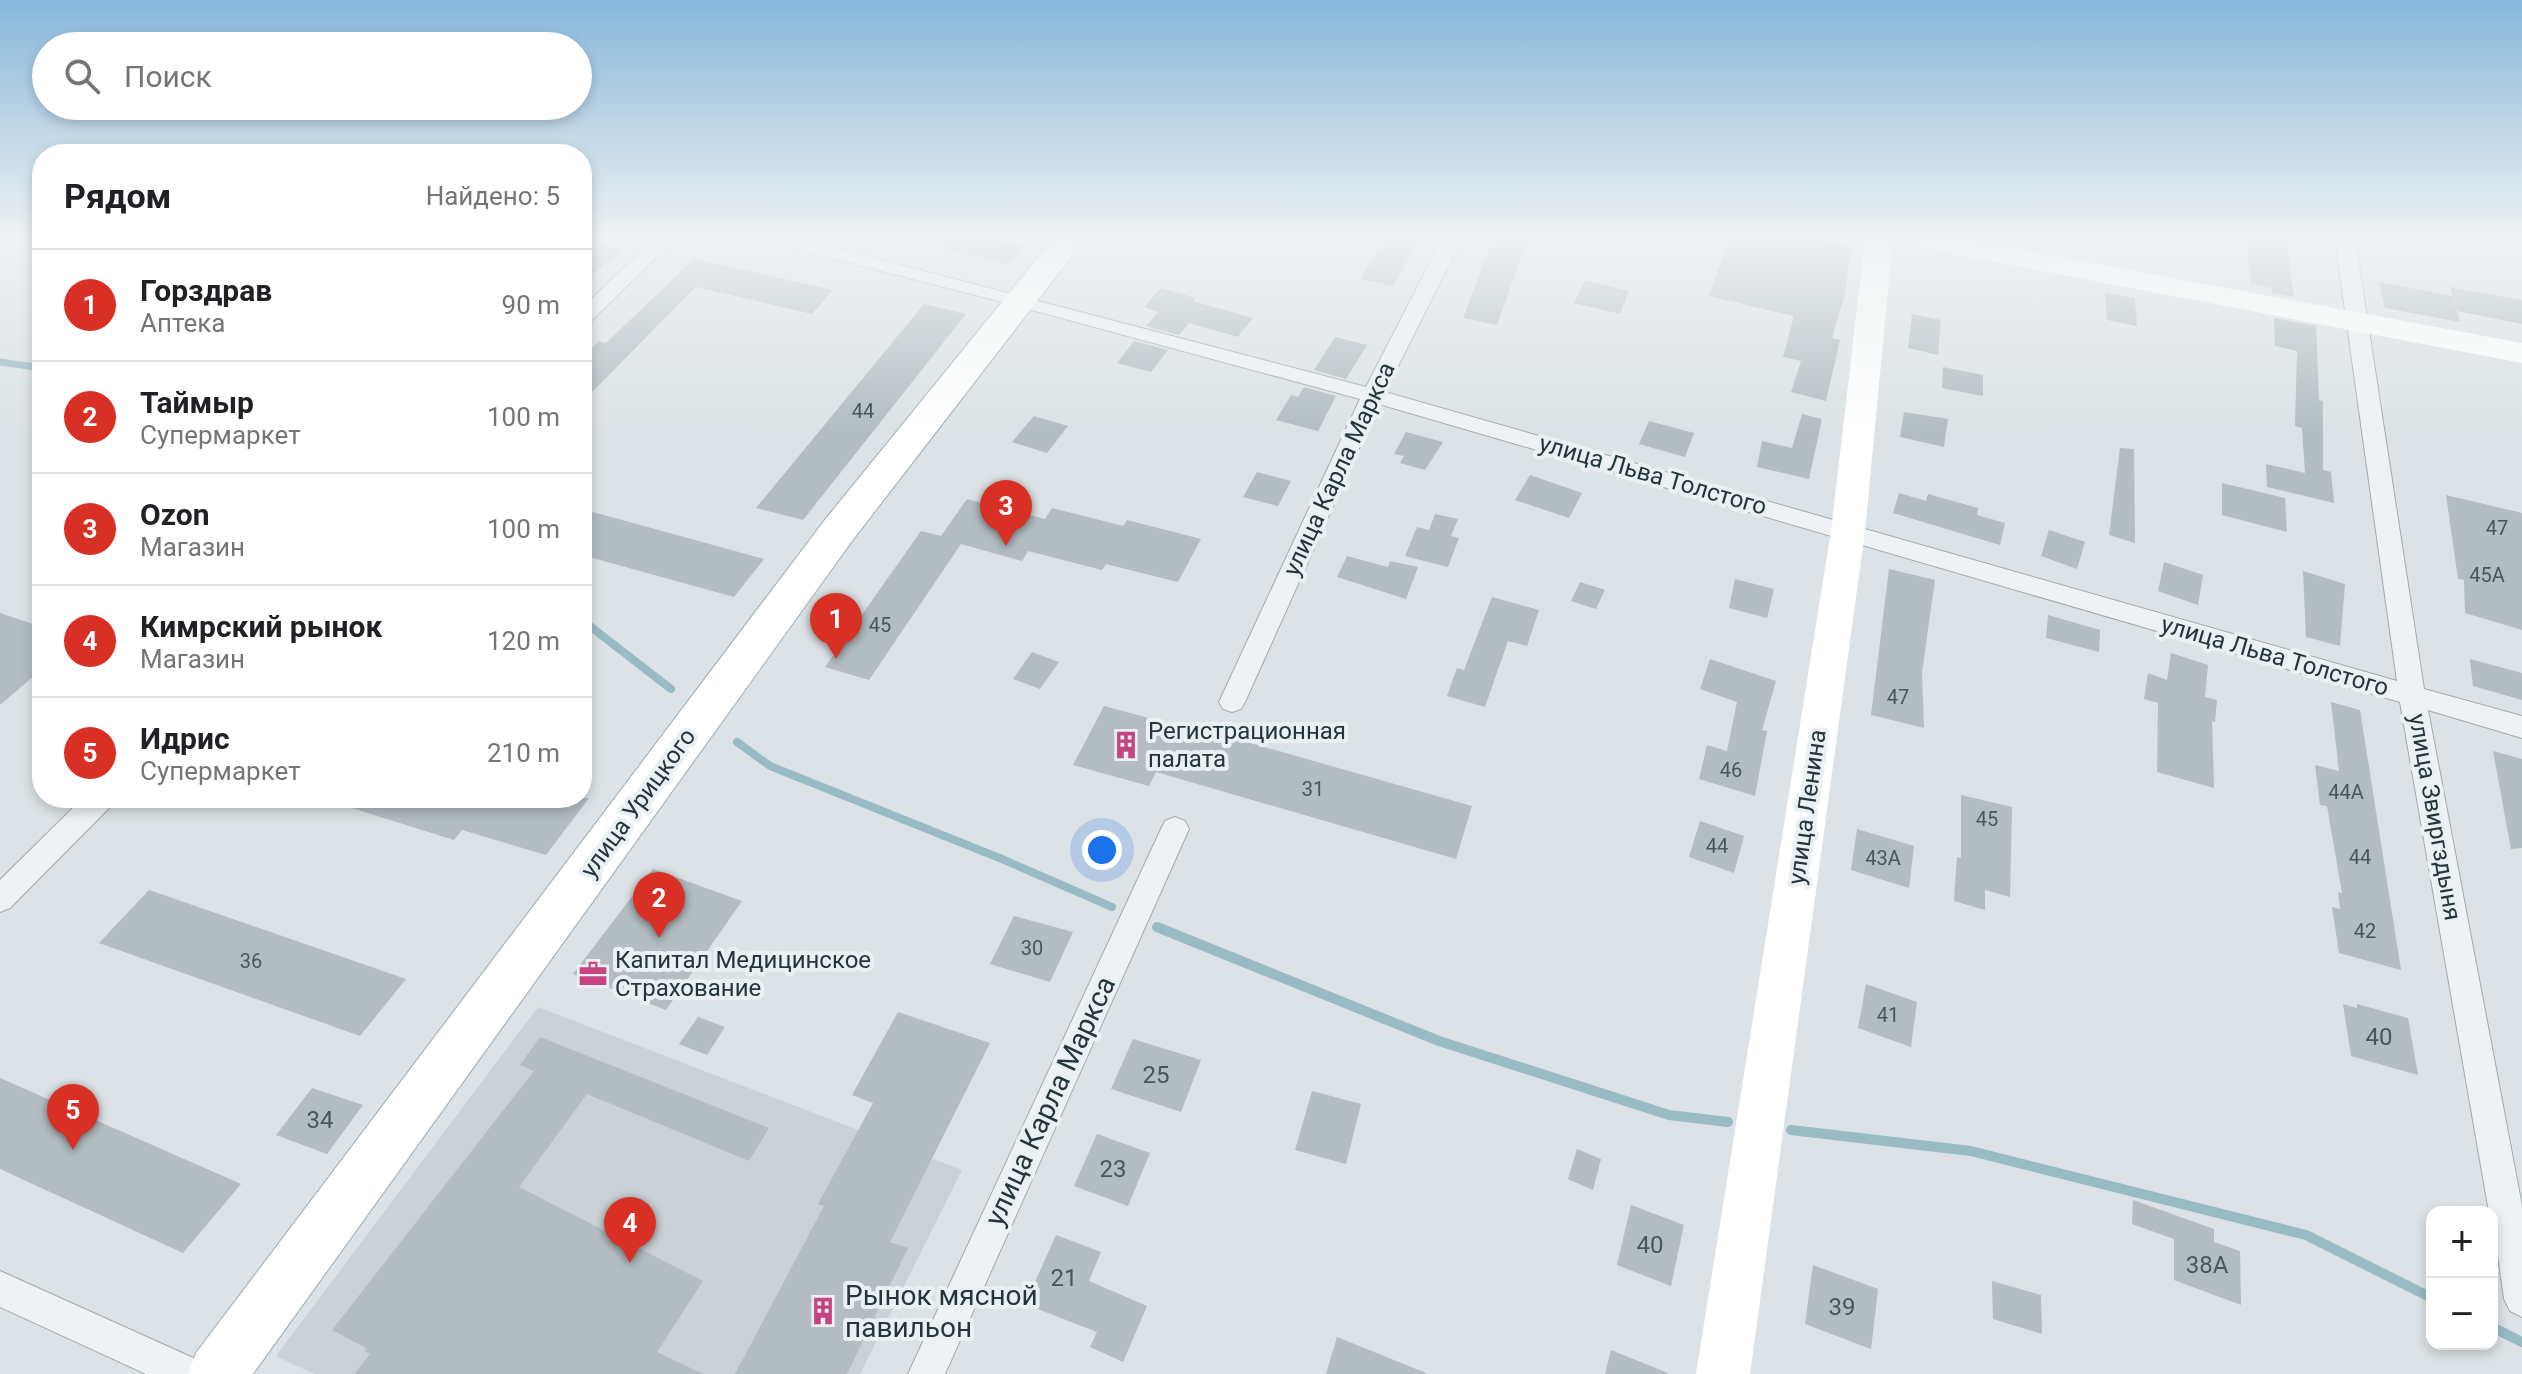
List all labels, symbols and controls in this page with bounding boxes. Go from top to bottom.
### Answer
search box [32,32,592,120]
icon: search [60,54,104,98]
text: Поиск [124,59,212,94]
text: Рядом [64,176,171,216]
text: Найдено: 5 [426,181,560,211]
text: Горздрав [140,273,272,308]
text: 1 [83,290,97,320]
text: 90 m [502,290,560,320]
text: Аптека [140,308,225,338]
street label: улица Карла Маркса [1277,358,1401,580]
text: Таймыр [140,385,254,420]
house number: 44 [852,399,874,423]
text: 2 [83,402,97,432]
text: 100 m [487,402,560,432]
text: Супермаркет [140,420,301,450]
street label: улица Льва Толстого [1536,429,1770,521]
pin: 3 [980,480,1032,546]
text: Ozon [140,497,209,532]
text: 3 [83,514,97,544]
text: 100 m [487,514,560,544]
house number: 47 [2486,516,2508,540]
text: Магазин [140,532,245,562]
house number: 45А [2469,563,2505,587]
pin: 1 [810,593,862,659]
text: Кимрский рынок [140,609,382,644]
street label: улица Льва Толстого [2158,610,2392,702]
house number: 45 [869,613,891,637]
text: 4 [83,626,97,656]
text: 120 m [487,626,560,656]
text: Магазин [140,644,245,674]
house number: 47 [1887,685,1909,709]
street label: улица Звиргздыня [2403,711,2467,923]
place label: Регистрационная палата [1148,717,1346,773]
text: Идрис [140,721,230,756]
street label: улица Урицкого [575,723,701,883]
street label: улица Ленина [1782,728,1832,886]
building icon: Регистрационная палата [1111,730,1141,760]
text: 5 [83,738,97,768]
text: 210 m [487,738,560,768]
text: Супермаркет [140,756,301,786]
house number: 46 [1720,758,1742,782]
house number: 31 [1302,777,1324,801]
house number: 44А [2328,780,2364,804]
house number: 45 [1976,807,1998,831]
your location [1082,830,1122,870]
house number: 44 [1706,834,1728,858]
house number: 44 [2349,845,2371,869]
house number: 43А [1865,846,1901,870]
pin: 2 [633,872,685,938]
house number: 42 [2354,919,2376,943]
house number: 30 [1021,936,1043,960]
place label: Капитал Медицинское Страхование [615,946,871,1002]
house number: 36 [240,949,262,973]
office icon: Капитал Медицинское Страхование [578,959,608,989]
street label: улица Карла Маркса [978,971,1122,1231]
house number: 41 [1877,1003,1899,1027]
house number: 40 [2366,1023,2392,1051]
house number: 25 [1143,1061,1169,1089]
pin: 5 [47,1084,99,1150]
house number: 34 [307,1106,333,1134]
house number: 23 [1100,1155,1126,1183]
pin: 4 [604,1197,656,1263]
map controls [2426,1206,2498,1350]
button: + [2426,1206,2498,1278]
house number: 40 [1637,1231,1663,1259]
house number: 38А [2186,1251,2229,1279]
house number: 21 [1051,1264,1077,1292]
button: − [2426,1278,2498,1350]
place label: Рынок мясной павильон [845,1279,1038,1344]
house number: 39 [1829,1293,1855,1321]
building icon: Рынок мясной павильон [808,1296,838,1326]

